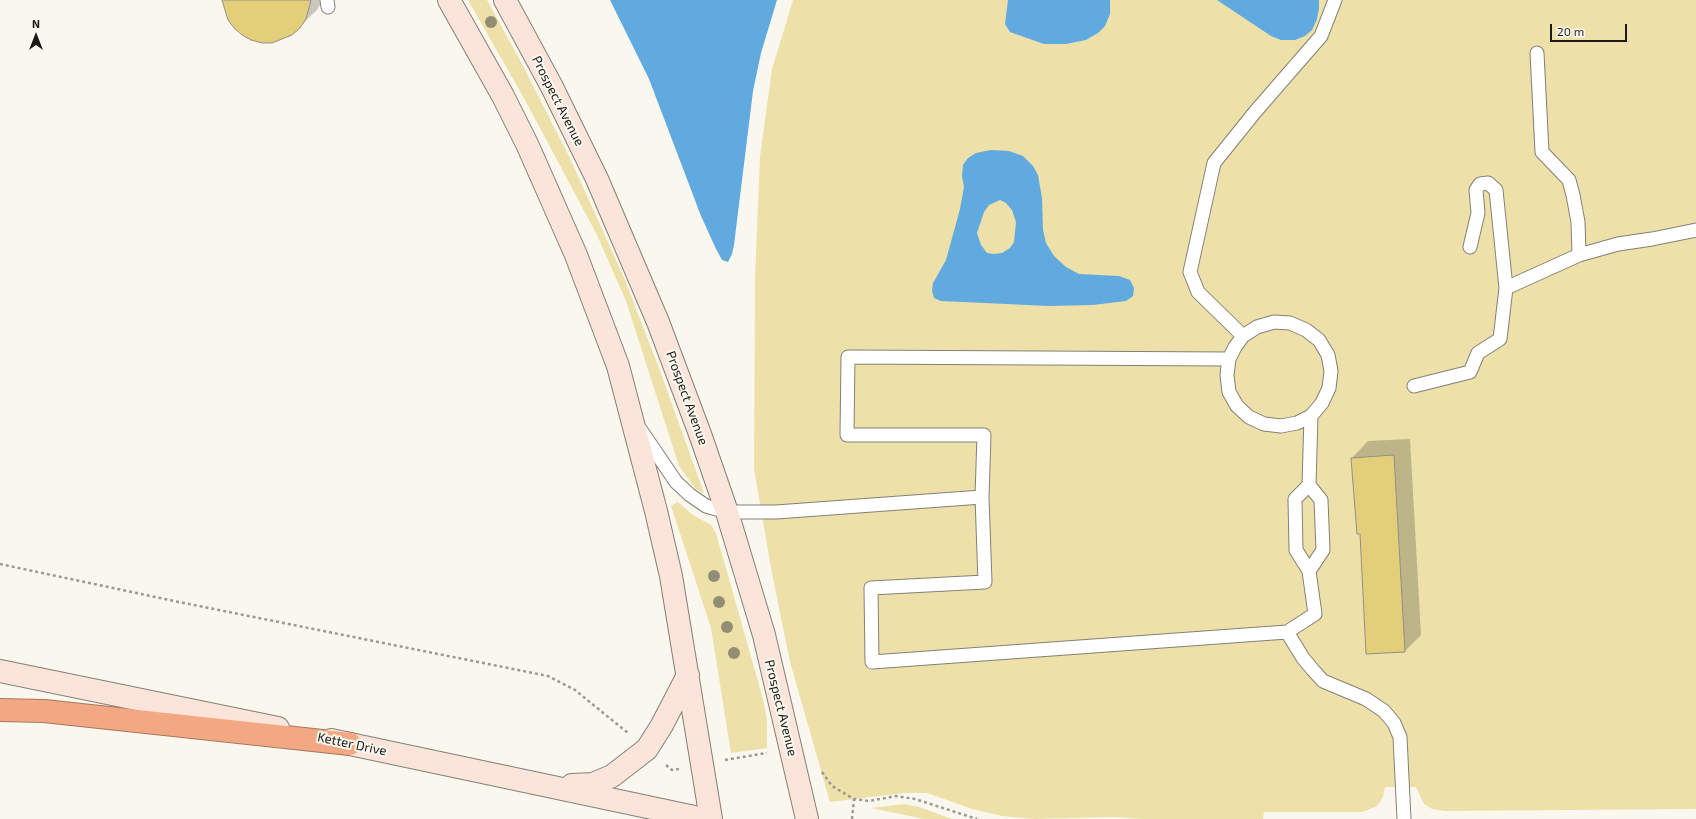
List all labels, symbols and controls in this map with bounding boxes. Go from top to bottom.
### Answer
north arrow [16,16,56,56]
scale bar [1552,16,1629,42]
text: N [32,17,40,30]
text: 20 m [1557,24,1584,38]
street label: Prospect Avenue [529,53,587,149]
street label: Prospect Avenue [663,349,711,447]
street label: Prospect Avenue [761,658,801,758]
street label: Ketter Drive [316,729,388,759]

